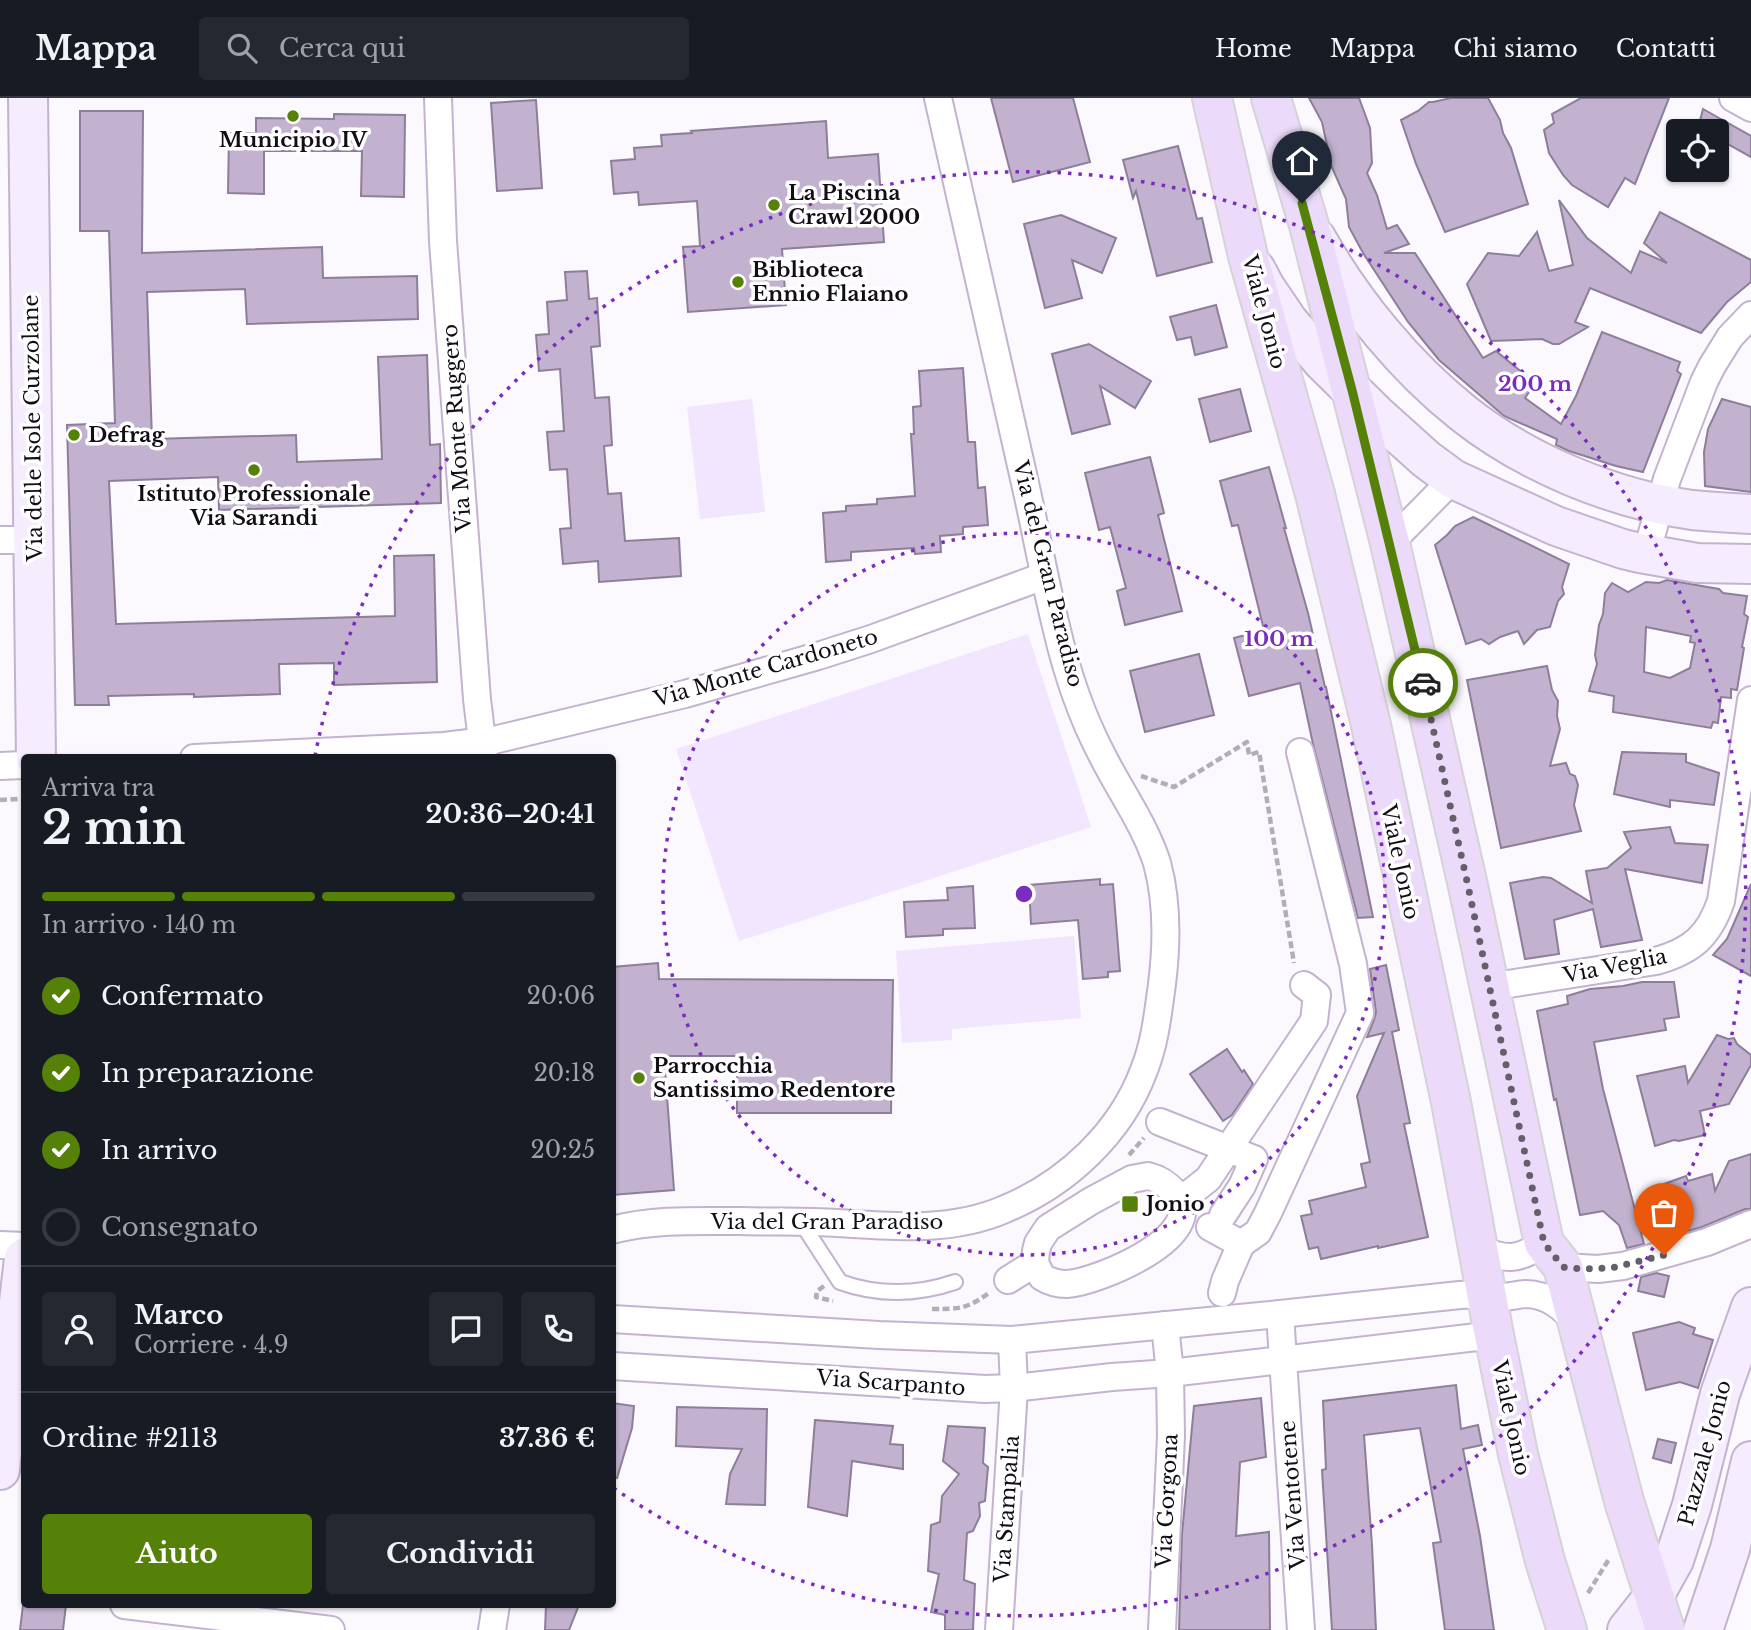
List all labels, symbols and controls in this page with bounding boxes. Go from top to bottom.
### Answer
search box [199,17,689,80]
text: Mappa [35,28,157,69]
icon: search [223,29,261,67]
text: Cerca qui [279,32,405,64]
text: Home [1215,34,1292,63]
text: Mappa [1330,34,1415,63]
text: Chi siamo [1453,34,1578,63]
text: Contatti [1616,34,1716,63]
marker: Municipio IV [285,108,301,124]
map controls [1666,119,1729,182]
button: locate [1666,119,1729,182]
place label: Municipio IV [219,127,368,153]
pin [1272,131,1332,203]
icon: home [1283,142,1321,180]
place label: La Piscina Crawl 2000 [788,180,920,230]
marker: La Piscina Crawl 2000 [766,197,782,213]
street label: Viale Jonio [1236,251,1292,372]
place label: Biblioteca Ennio Flaiano [752,257,908,307]
marker: Biblioteca Ennio Flaiano [730,274,746,290]
street label: Via delle Isole Curzolane [18,294,48,563]
street label: Via Monte Ruggero [437,323,477,534]
text: 200 m [1498,371,1572,397]
place label: Defrag [88,422,165,448]
marker: Defrag [66,427,82,443]
street label: Via del Gran Paradiso [1007,457,1089,690]
marker: Istituto Professionale Via Sarandi [246,462,262,478]
place label: Istituto Professionale Via Sarandi [137,481,371,531]
street label: Via Monte Cardoneto [650,624,881,713]
text: 100 m [1244,626,1314,652]
courier [1388,648,1458,718]
icon: car [1404,664,1442,702]
text: Arriva tra [42,774,155,802]
text: 20:36–20:41 [425,798,595,830]
text: 2 min [42,799,185,856]
street label: Viale Jonio [1375,801,1425,922]
centre of rings [1012,882,1036,906]
text: In arrivo · 140 m [42,911,236,939]
street label: Via Veglia [1560,943,1669,989]
icon: check [42,977,80,1015]
text: Confermato [101,980,264,1012]
text: 20:06 [527,982,595,1010]
place label: Parrocchia Santissimo Redentore [653,1053,896,1103]
icon: check [42,1054,80,1092]
text: In preparazione [101,1057,314,1089]
text: 20:18 [534,1059,595,1087]
marker: Parrocchia Santissimo Redentore [631,1070,647,1086]
icon: check [42,1131,80,1169]
text: In arrivo [101,1134,217,1166]
text: 20:25 [531,1136,595,1164]
pin [1634,1183,1694,1255]
place label: Jonio [1142,1191,1205,1217]
marker: Jonio [1120,1194,1140,1214]
icon: bag [1645,1194,1683,1232]
street label: Via del Gran Paradiso [710,1209,943,1235]
text: Consegnato [101,1211,258,1243]
button: person [42,1292,116,1366]
button: chat [429,1292,503,1366]
button: phone [521,1292,595,1366]
text: Marco [134,1299,223,1331]
text: Corriere · 4.9 [134,1331,288,1359]
street label: Viale Jonio [1486,1357,1536,1478]
street label: Via Scarpanto [815,1365,966,1401]
street label: Piazzale Jonio [1673,1377,1737,1529]
street label: Via Ventotene [1275,1420,1311,1571]
text: Ordine #2113 [42,1422,218,1454]
text: 37.36 € [499,1422,595,1454]
street label: Via Gorgona [1150,1432,1184,1570]
street label: Via Stampalia [989,1434,1025,1585]
button: Aiuto [42,1514,312,1594]
button: Condividi [326,1514,595,1594]

